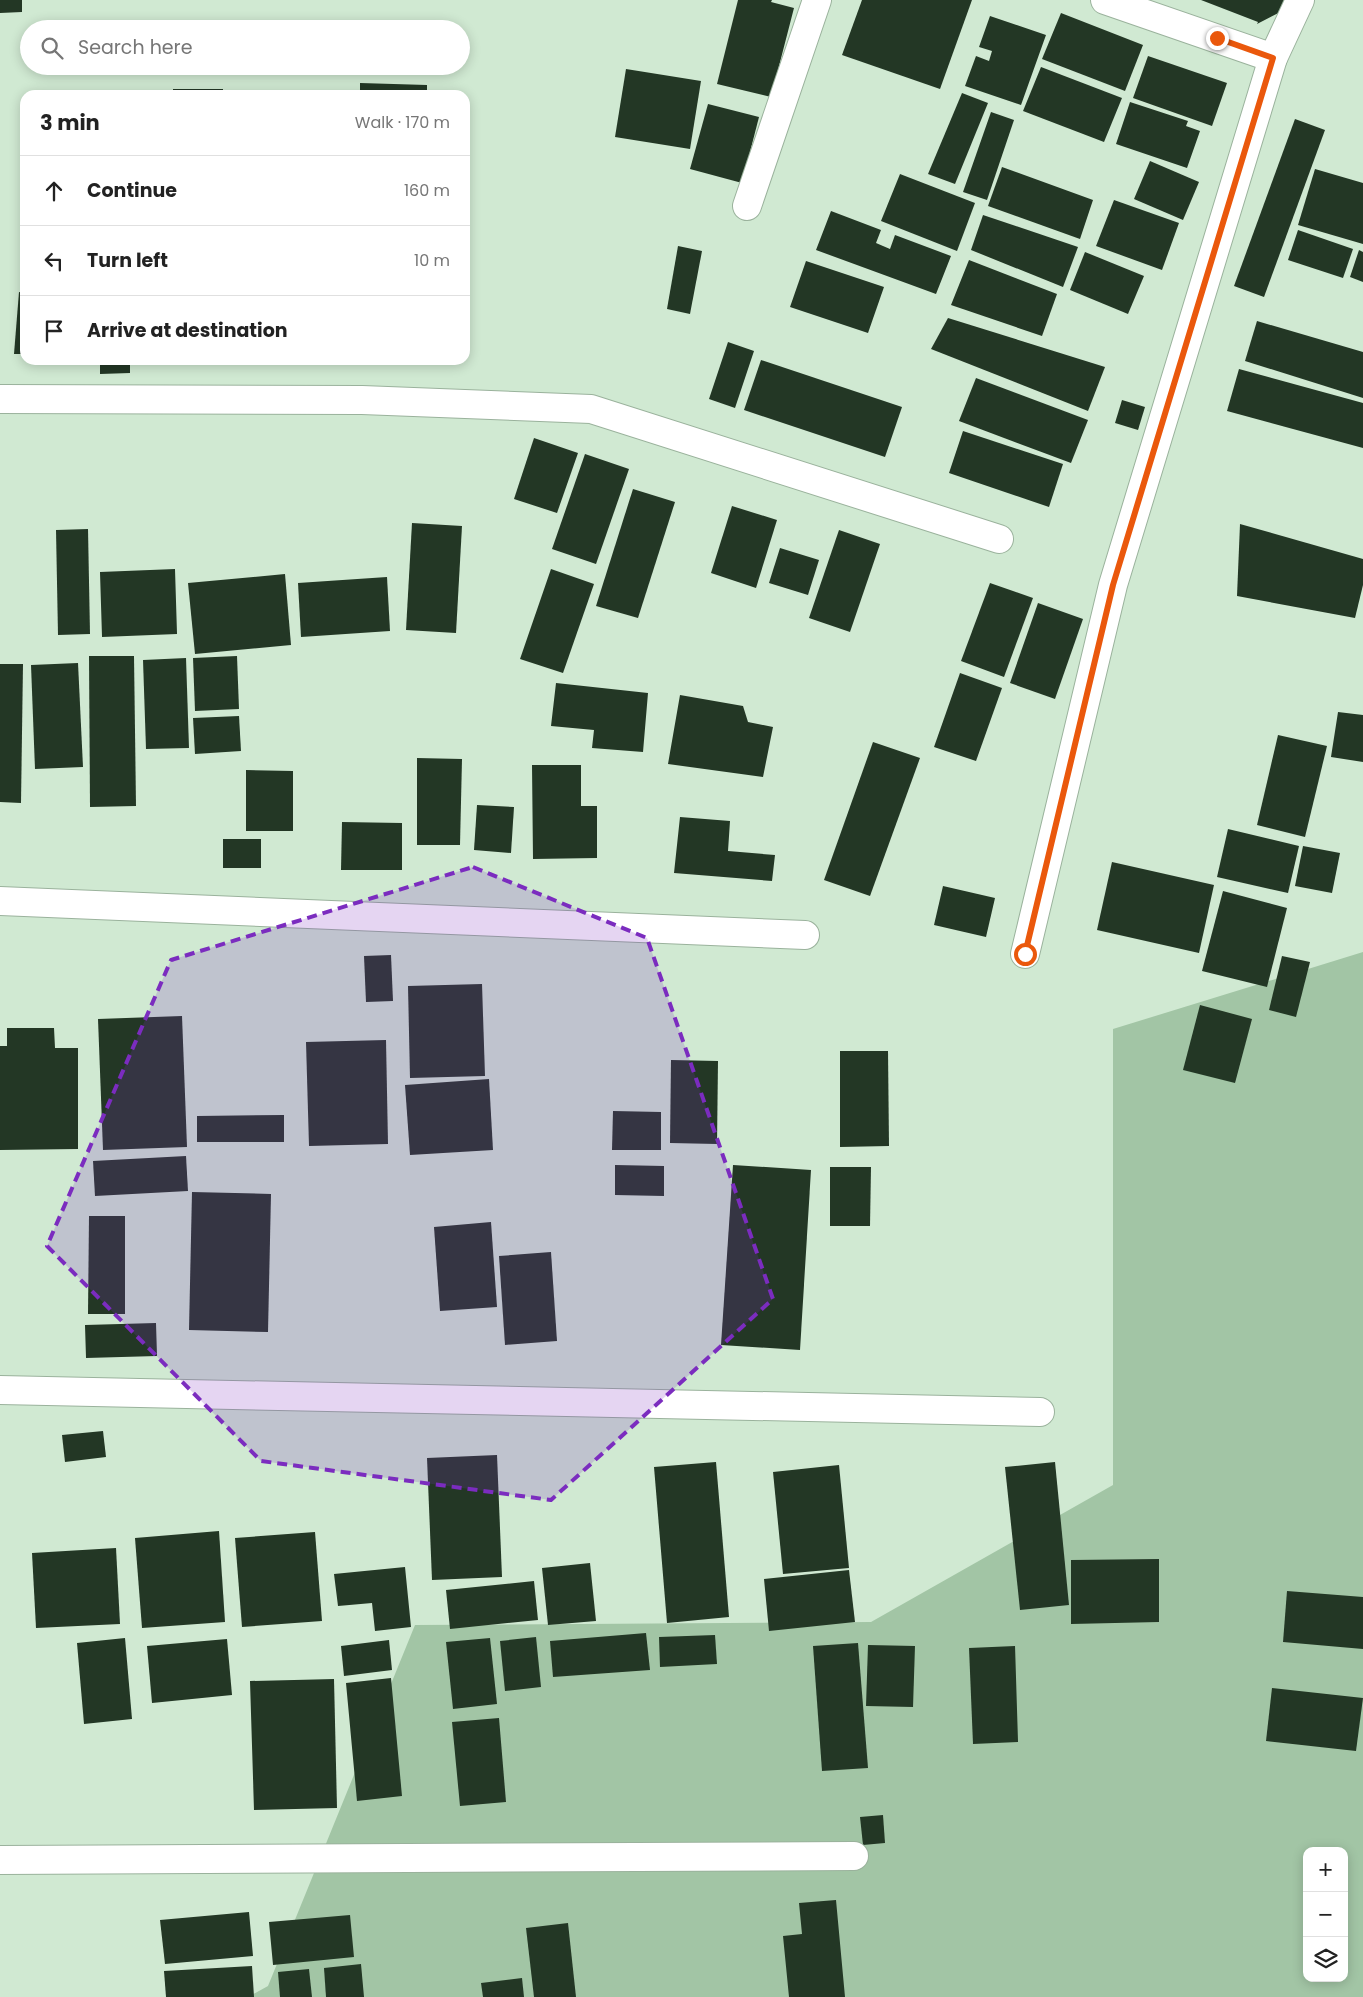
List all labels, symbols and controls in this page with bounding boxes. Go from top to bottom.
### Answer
search box [20,20,470,75]
route end [1206,27,1229,50]
icon: search [38,34,66,62]
text: Search here [78,34,192,61]
text: 3 min [40,108,100,137]
text: Walk · 170 m [355,111,450,134]
icon: ahead [40,177,68,205]
text: Continue [87,177,177,204]
text: 160 m [404,179,450,202]
icon: left [40,247,68,275]
text: Turn left [87,247,168,274]
text: 10 m [414,249,450,272]
icon: arrive [40,317,68,345]
text: Arrive at destination [87,317,288,344]
route start [1014,943,1037,966]
map controls [1303,1847,1348,1982]
button: + [1303,1847,1348,1892]
button: − [1303,1892,1348,1937]
button: layers [1303,1937,1348,1982]

